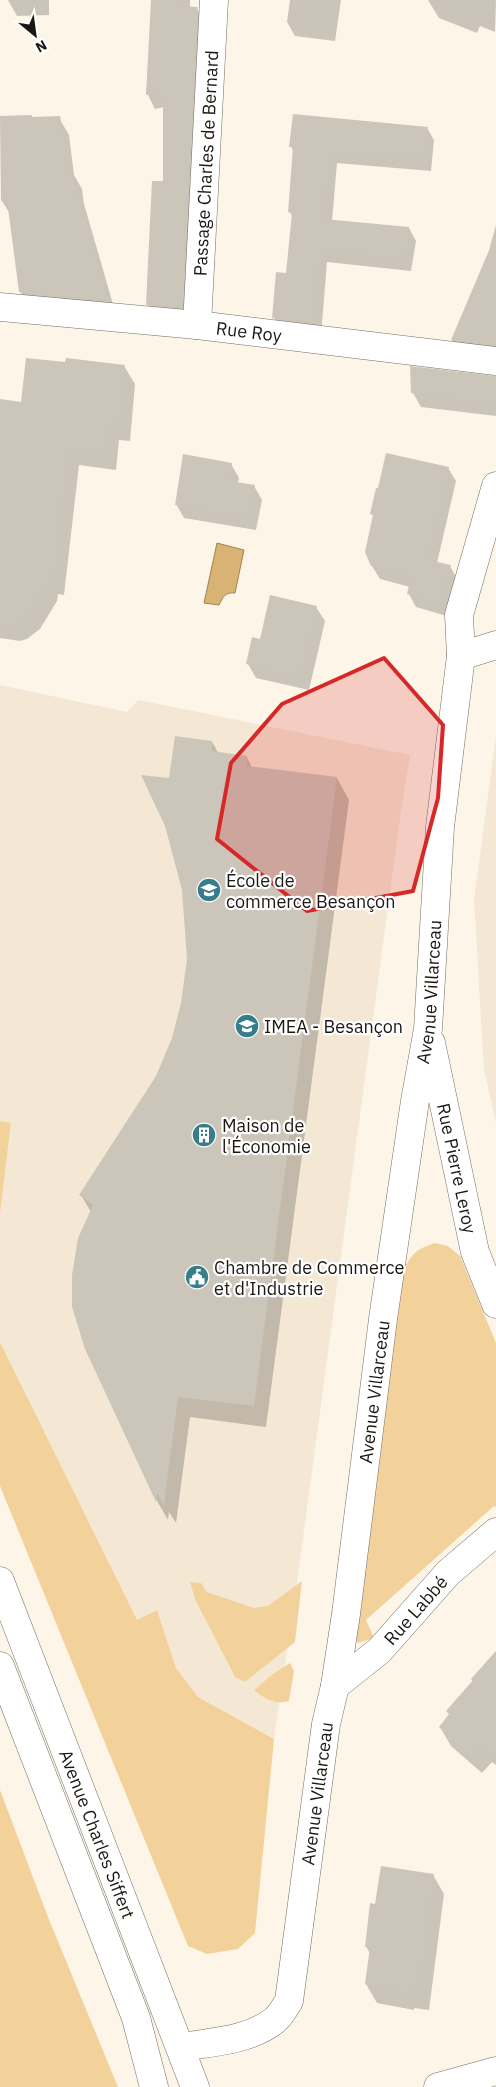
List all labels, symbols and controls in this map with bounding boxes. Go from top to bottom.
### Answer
north arrow [10,10,60,60]
text: N [33,36,50,57]
street label: Passage Charles de Bernard [188,50,223,277]
street label: Rue Roy [215,316,283,347]
place label: École de commerce Besançon [226,869,395,913]
school or university icon: École de commerce Besançon [196,877,222,903]
street label: Avenue Villarceau [410,919,446,1066]
school or university icon: IMEA - Besançon [234,1013,260,1039]
place label: IMEA - Besançon [264,1015,403,1038]
street label: Rue Pierre Leroy [432,1101,482,1236]
place label: Maison de l'Économie [222,1114,311,1158]
building icon: Maison de l'Économie [191,1122,217,1148]
place label: Chambre de Commerce et d'Industrie [214,1256,404,1300]
public building icon: Chambre de Commerce et d'Industrie [184,1264,210,1290]
street label: Avenue Villarceau [353,1319,394,1465]
street label: Rue Labbé [378,1570,452,1650]
street label: Avenue Villarceau [296,1720,338,1867]
street label: Avenue Charles Siffert [54,1746,140,1922]

